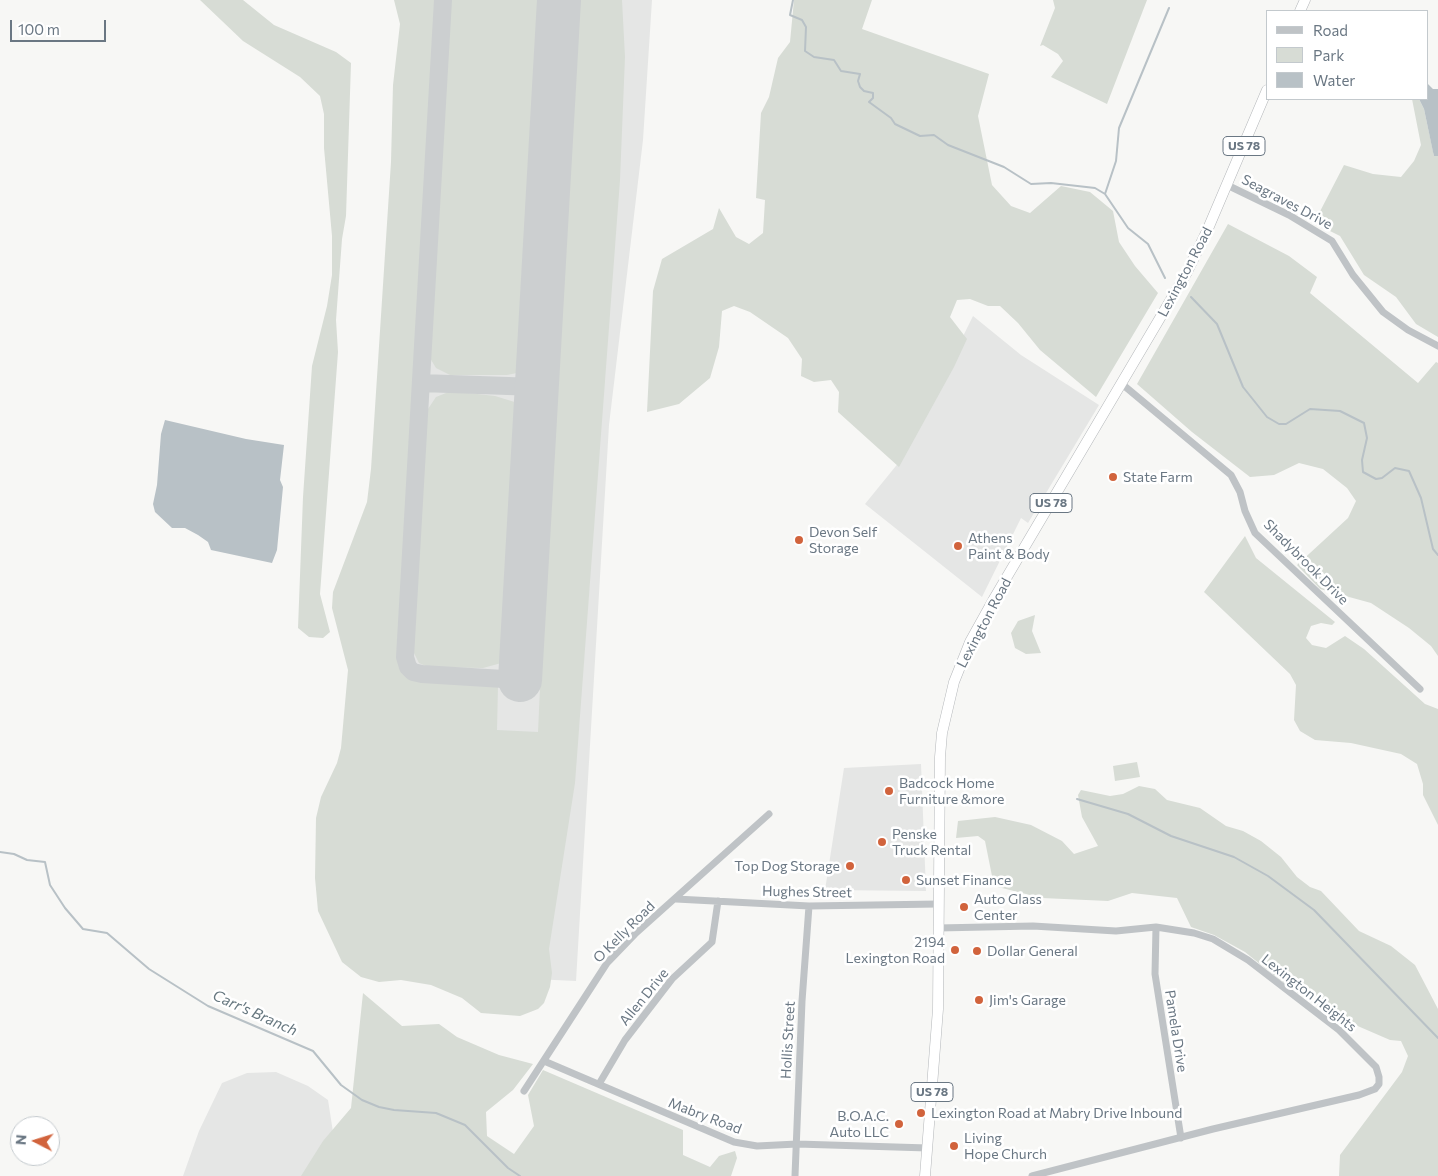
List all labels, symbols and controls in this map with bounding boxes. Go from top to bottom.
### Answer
scale bar [12,10,109,42]
legend [1266,10,1428,100]
text: 100 m [18,20,60,38]
text: Road [1313,21,1348,39]
text: Park [1313,46,1344,64]
text: Water [1313,71,1355,89]
road number: US 78 [1223,136,1265,156]
street label: Seagraves Drive [1239,171,1335,233]
street label: Lexington Road [1154,224,1216,320]
place label: State Farm [1123,469,1193,485]
marker: State Farm [1107,471,1119,483]
road number: US 78 [1030,493,1072,512]
street label: Shadybrook Drive [1260,516,1352,608]
place label: Devon Self Storage [809,524,877,556]
place label: Athens Paint & Body [968,530,1050,562]
marker: Devon Self Storage [793,534,805,546]
marker: Athens Paint & Body [952,540,964,552]
street label: Lexington Road [953,575,1015,671]
place label: Badcock Home Furniture &more [899,775,1004,808]
marker: Badcock Home Furniture &more [883,785,895,797]
place label: Penske Truck Rental [892,826,971,859]
marker: Penske Truck Rental [876,836,888,848]
place label: Top Dog Storage [734,858,840,874]
marker: Top Dog Storage [844,860,856,872]
place label: Sunset Finance [916,872,1011,888]
marker: Sunset Finance [900,874,912,886]
street label: Hughes Street [762,883,852,901]
place label: Auto Glass Center [974,891,1042,924]
street label: O Kelly Road [590,898,658,966]
marker: Auto Glass Center [958,901,970,913]
place label: 2194 Lexington Road [846,934,945,966]
place label: Dollar General [987,943,1078,959]
marker: 2194 Lexington Road [949,944,961,956]
marker: Dollar General [971,945,983,957]
street label: Lexington Heights [1258,951,1360,1035]
street label: Allen Drive [616,965,672,1029]
water label: Carr's Branch [210,986,300,1040]
street label: Pamela Drive [1161,989,1191,1073]
place label: Jim's Garage [989,992,1066,1008]
marker: Jim's Garage [973,994,985,1006]
street label: Hollis Street [778,1001,798,1079]
road number: US 78 [911,1082,953,1102]
street label: Mabry Road [666,1094,744,1138]
place label: Lexington Road at Mabry Drive Inbound [931,1105,1182,1121]
marker: Lexington Road at Mabry Drive Inbound [915,1107,927,1119]
place label: B.O.A.C. Auto LLC [830,1108,889,1140]
north arrow [10,1116,60,1166]
marker: B.O.A.C. Auto LLC [893,1118,905,1130]
place label: Living Hope Church [964,1130,1047,1162]
text: N [12,1134,29,1146]
marker: Living Hope Church [948,1140,960,1152]

